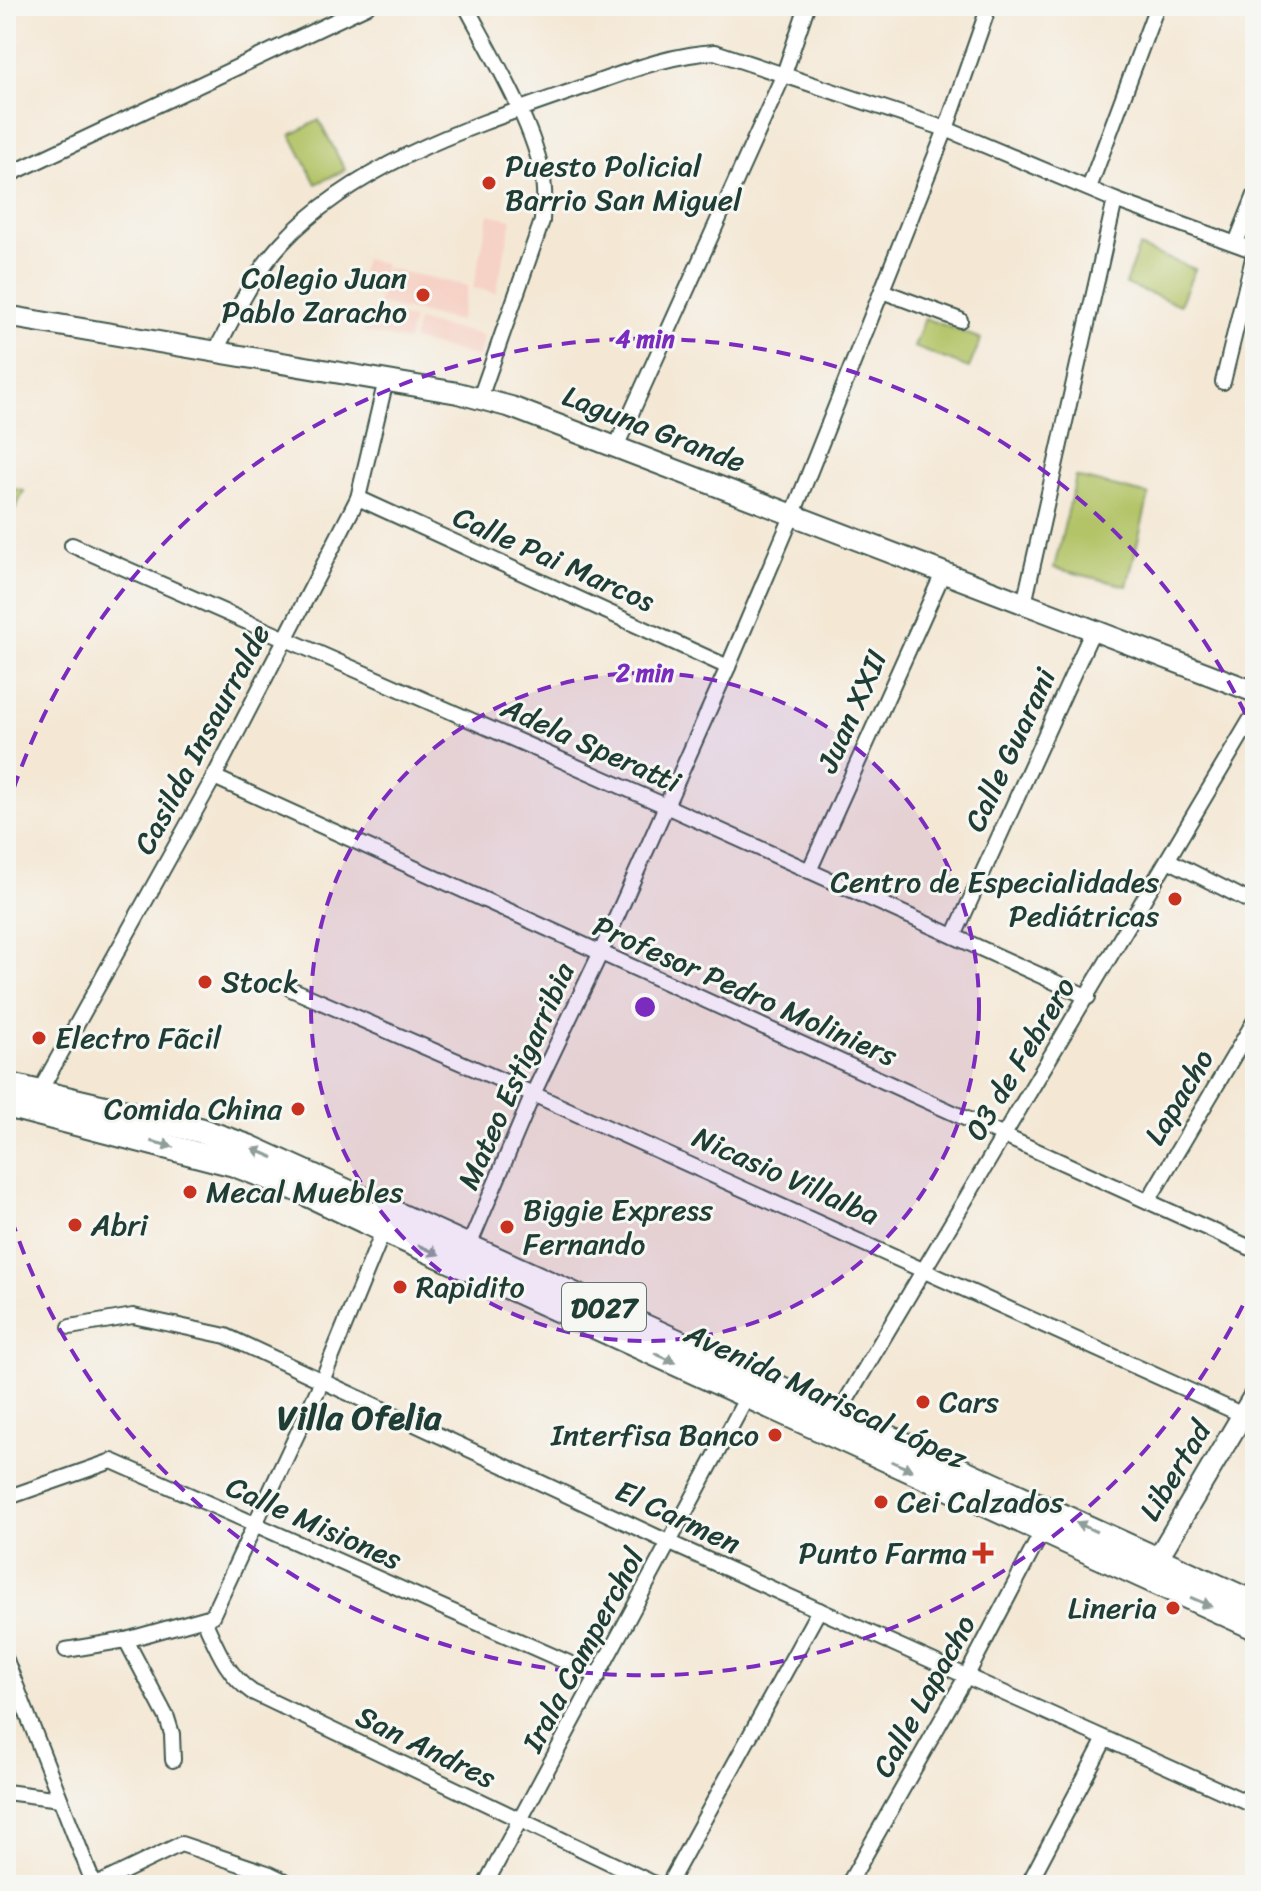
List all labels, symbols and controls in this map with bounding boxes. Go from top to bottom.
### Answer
place label: Puesto Policial Barrio San Miguel [505,139,743,227]
marker: Puesto Policial Barrio San Miguel [480,174,498,192]
place label: Colegio Juan Pablo Zaracho [222,251,407,339]
marker: Colegio Juan Pablo Zaracho [414,286,432,304]
text: 4 min [615,318,675,360]
street label: Laguna Grande [554,369,754,489]
street label: Calle Pai Marcos [444,490,665,628]
street label: Casilda Insaurralde [118,614,286,864]
street label: Juan XXII [801,641,903,782]
text: 2 min [615,652,674,694]
street label: Calle Guarani [948,658,1072,841]
street label: Adela Speratti [491,681,691,809]
place label: Centro de Especialidades Pediátricas [830,855,1159,943]
marker: Centro de Especialidades Pediátricas [1166,890,1184,908]
street label: Profesor Pedro Moliniers [584,900,906,1083]
street label: Mateo Estigarribia [442,953,591,1199]
place label: Stock [221,955,299,1009]
street label: 03 de Febrero [949,966,1091,1152]
marker: Stock [196,973,214,991]
centre of rings [631,993,659,1021]
place label: Electro Fãcil [55,1011,222,1065]
marker: Electro Fãcil [30,1029,48,1047]
street label: Lapacho [1129,1038,1229,1156]
place label: Comida China [104,1082,283,1136]
marker: Comida China [289,1100,307,1118]
street label: Nicasio Villalba [684,1111,888,1241]
one-way arrow [149,1138,174,1150]
one-way arrow [251,1147,275,1160]
place label: Mecal Muebles [206,1165,403,1219]
marker: Mecal Muebles [181,1183,199,1201]
place label: Biggie Express Fernando [523,1183,713,1271]
place label: Abri [90,1198,149,1252]
marker: Abri [66,1216,84,1234]
marker: Biggie Express Fernando [498,1218,516,1236]
one-way arrow [417,1243,441,1257]
place label: Rapidito [416,1260,525,1314]
marker: Rapidito [391,1278,409,1296]
road number: D027 [562,1283,646,1331]
street label: Avenida Mariscal López [675,1306,977,1486]
one-way arrow [654,1351,677,1365]
place label: Cars [939,1375,999,1429]
district label: Villa Ofelia [277,1388,442,1448]
marker: Cars [914,1393,932,1411]
place label: Interfisa Banco [550,1408,759,1462]
street label: Libertad [1124,1408,1227,1532]
marker: Interfisa Banco [766,1426,784,1444]
one-way arrow [890,1459,914,1472]
street label: Calle Misiones [217,1460,411,1586]
street label: El Carmen [606,1464,750,1570]
place label: Cei Calzados [897,1475,1064,1529]
marker: Cei Calzados [872,1493,890,1511]
one-way arrow [1074,1520,1098,1534]
place label: Punto Farma [799,1526,967,1580]
street label: Irala Camperchol [506,1536,660,1763]
marker: Punto Farma [974,1544,992,1562]
place label: Lineria [1068,1581,1157,1635]
one-way arrow [1189,1596,1212,1609]
marker: Lineria [1164,1599,1182,1617]
street label: Calle Lapacho [857,1604,991,1788]
street label: San Andres [346,1690,506,1804]

